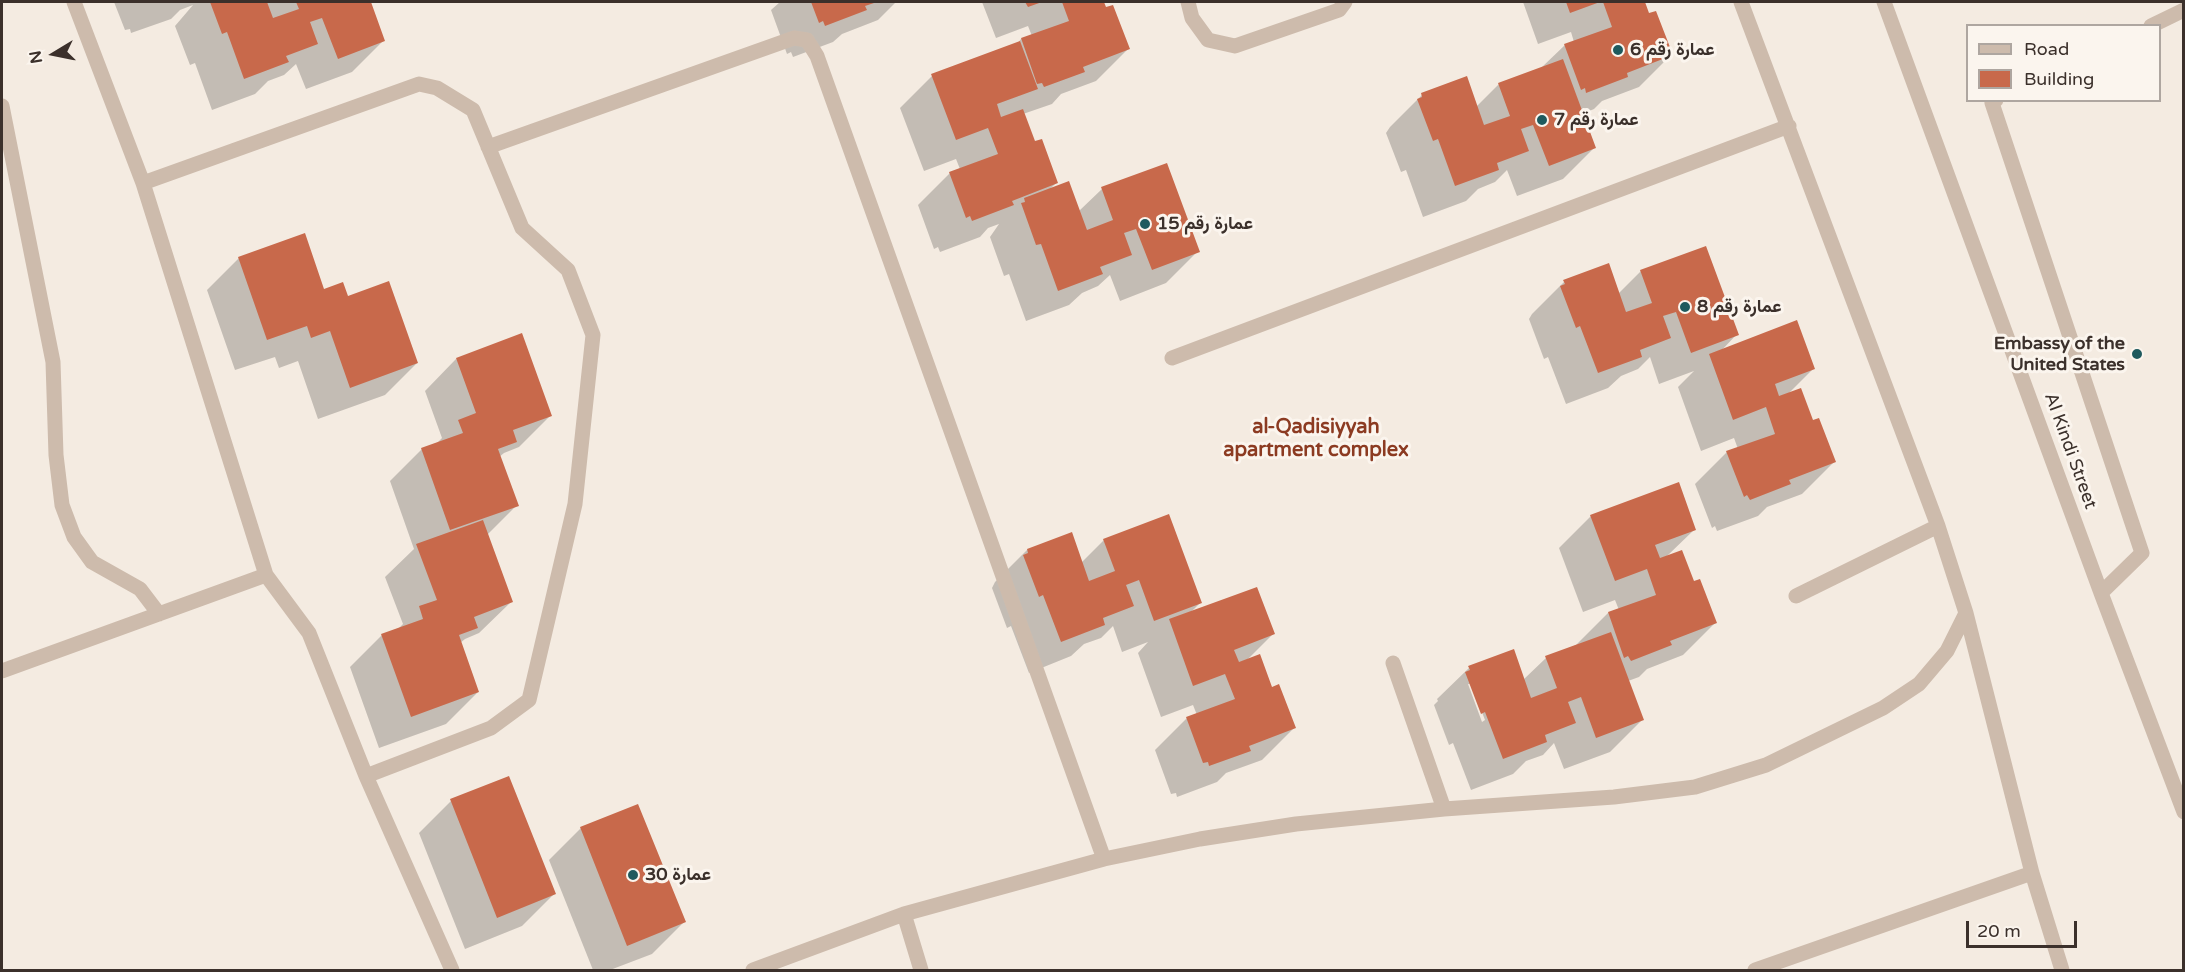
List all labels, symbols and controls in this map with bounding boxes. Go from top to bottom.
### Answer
north arrow [24,24,84,84]
legend [1966,24,2161,102]
text: Road [2024,38,2069,60]
place label: عمارة رقم 6 [1630,39,1715,61]
marker: عمارة رقم 6 [1611,43,1625,57]
text: N [25,49,47,65]
text: Building [2024,68,2094,90]
place label: عمارة رقم 7 [1554,109,1639,131]
marker: عمارة رقم 7 [1535,113,1549,127]
place label: عمارة رقم 15 [1157,213,1253,235]
marker: عمارة رقم 15 [1138,217,1152,231]
place label: عمارة رقم 8 [1697,296,1782,318]
marker: عمارة رقم 8 [1678,300,1692,314]
place label: Embassy of the United States [1994,333,2125,376]
marker: Embassy of the United States [2130,347,2144,361]
street label: Al Kindi Street [2039,390,2101,512]
district label: al-Qadisiyyah apartment complex [1223,416,1409,463]
place label: عمارة 30 [645,864,711,886]
marker: عمارة 30 [626,868,640,882]
scale bar [1969,909,2080,947]
text: 20 m [1977,920,2021,942]

